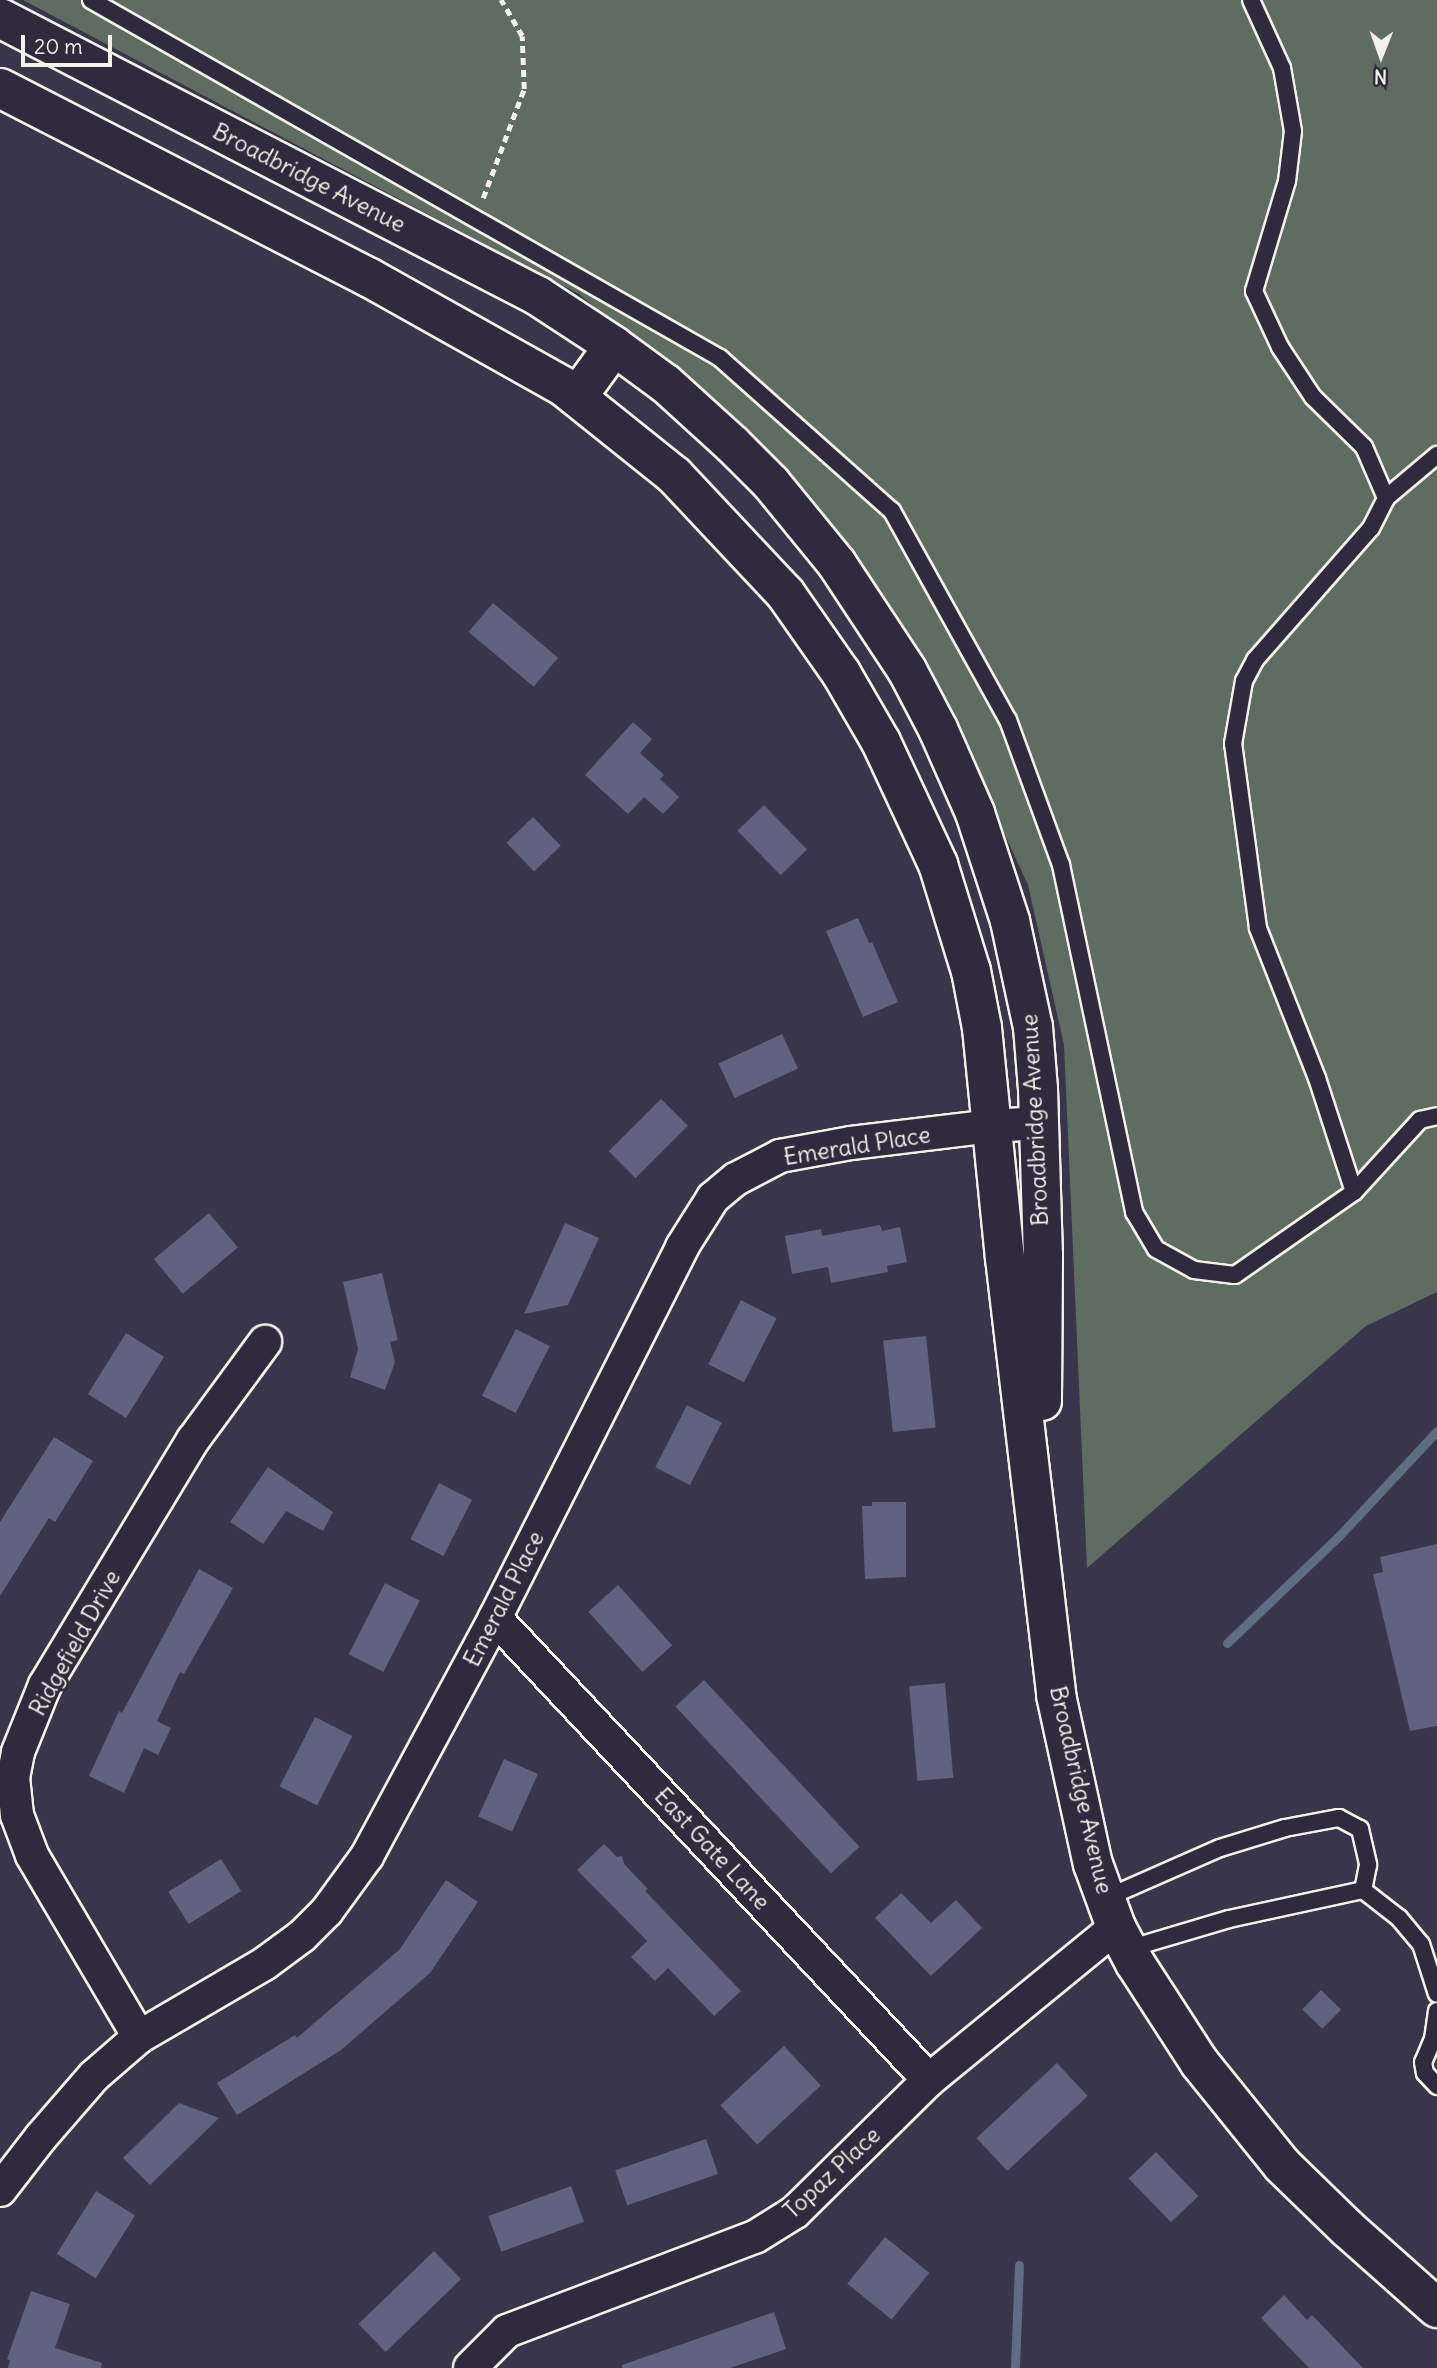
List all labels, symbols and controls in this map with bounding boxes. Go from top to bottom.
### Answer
scale bar [24,21,116,65]
north arrow [1346,21,1416,91]
text: 20 m [34,33,83,60]
text: N [1374,65,1387,89]
street label: Broadbridge Avenue [208,118,410,238]
street label: Broadbridge Avenue [1016,1013,1054,1227]
street label: Emerald Place [782,1121,932,1171]
street label: Emerald Place [458,1527,550,1671]
street label: Ridgefield Drive [24,1565,126,1721]
street label: Broadbridge Avenue [1044,1683,1118,1897]
street label: East Gate Lane [649,1782,775,1916]
street label: Topaz Place [778,2121,886,2225]

